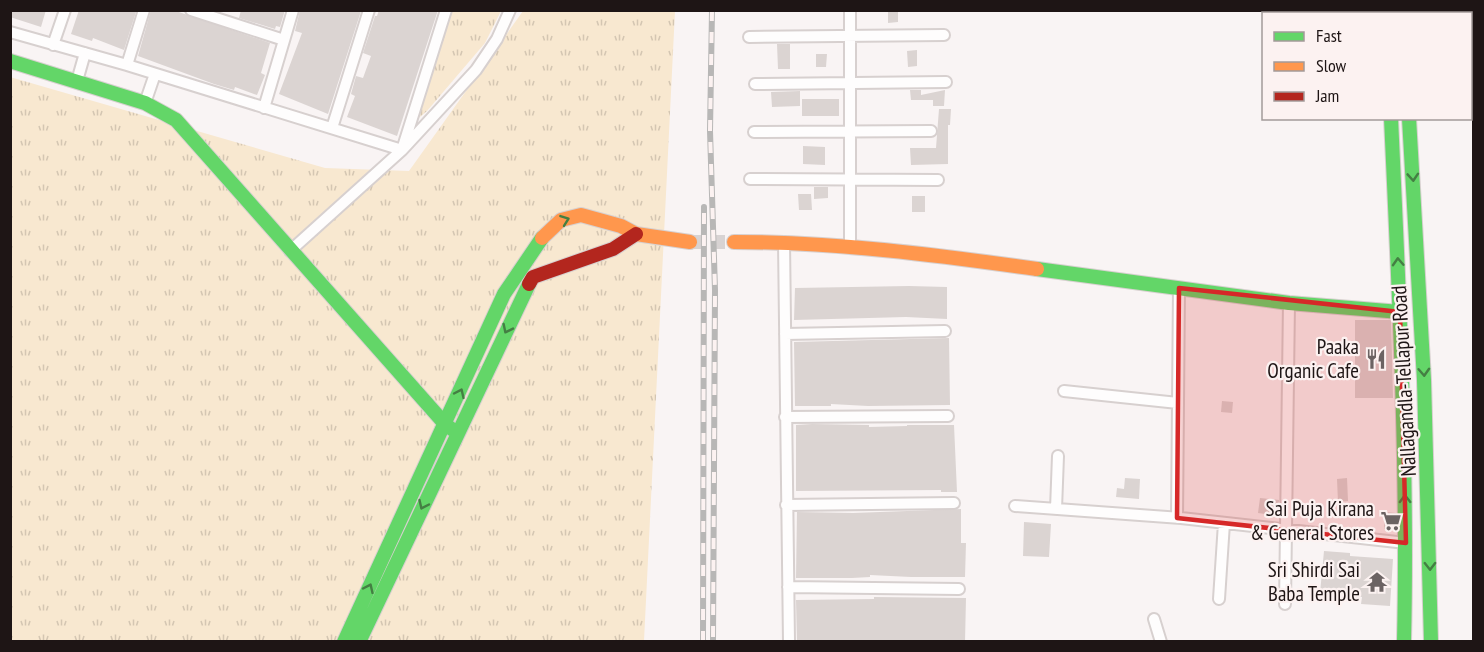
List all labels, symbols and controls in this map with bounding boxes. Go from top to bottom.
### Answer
legend [1262,12,1472,120]
text: Fast [1316,24,1342,47]
text: Slow [1316,54,1347,77]
text: Jam [1315,84,1339,107]
one-way arrow [1406,172,1419,181]
one-way arrow [559,215,570,227]
one-way arrow [1391,258,1404,267]
street label: Nallagandla-Tellapur Road [1385,285,1422,477]
one-way arrow [503,323,515,334]
place label: Paaka Organic Cafe [1267,333,1359,384]
restaurant icon: Paaka Organic Cafe [1364,347,1388,371]
one-way arrow [1418,367,1431,376]
one-way arrow [452,388,464,399]
place label: Sai Puja Kirana & General Stores [1250,495,1374,546]
one-way arrow [1399,495,1411,504]
one-way arrow [418,499,430,510]
supermarket icon: Sai Puja Kirana & General Stores [1379,509,1403,533]
place label: Sri Shirdi Sai Baba Temple [1268,556,1360,607]
one-way arrow [1424,562,1436,571]
temple icon: Sri Shirdi Sai Baba Temple [1365,570,1389,594]
one-way arrow [361,584,373,595]

